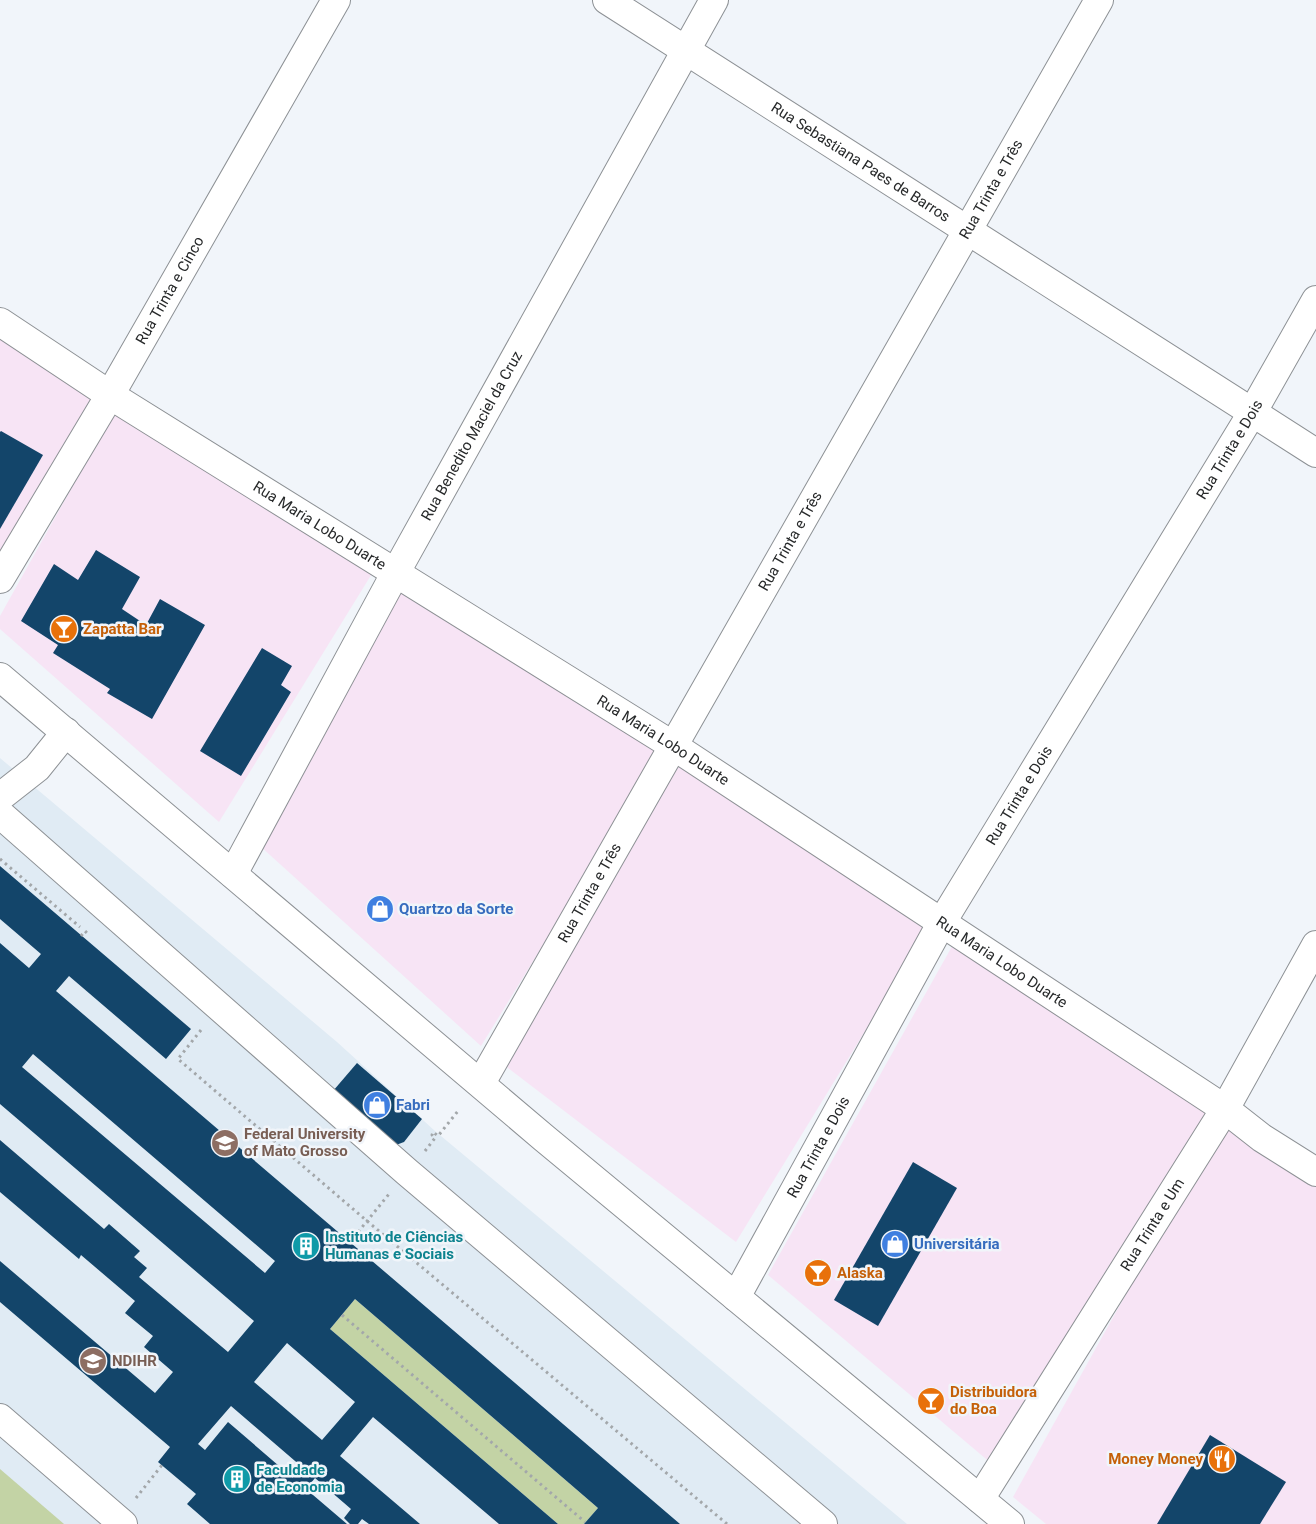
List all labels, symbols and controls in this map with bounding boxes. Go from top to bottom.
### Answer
street label: Rua Sebastiana Paes de Barros [768,98,953,226]
street label: Rua Trinta e Três [955,136,1027,242]
street label: Rua Trinta e Cinco [132,233,208,347]
street label: Rua Benedito Maciel da Cruz [417,348,526,524]
street label: Rua Trinta e Dois [1193,397,1267,502]
street label: Rua Maria Lobo Duarte [250,477,390,574]
street label: Rua Trinta e Três [755,488,826,594]
bar icon: Zapatta Bar [49,614,79,644]
place label: Zapatta Bar [83,620,162,638]
street label: Rua Maria Lobo Duarte [594,691,733,789]
street label: Rua Trinta e Dois [982,743,1056,848]
street label: Rua Trinta e Três [554,840,625,946]
shop icon: Quartzo da Sorte [365,894,395,924]
place label: Quartzo da Sorte [399,900,513,918]
street label: Rua Maria Lobo Duarte [933,912,1071,1012]
shop icon: Fabri [362,1090,392,1120]
street label: Rua Trinta e Dois [783,1093,853,1201]
place label: Fabri [396,1096,430,1114]
place label: Federal University of Mato Grosso [244,1125,366,1160]
school or university icon: Federal University of Mato Grosso [210,1128,240,1158]
street label: Rua Trinta e Um [1117,1175,1188,1274]
place label: Instituto de Ciências Humanas e Sociais [325,1228,463,1263]
shop icon: Universitária [880,1229,910,1259]
building icon: Instituto de Ciências Humanas e Sociais [291,1231,321,1261]
place label: Universitária [914,1235,1000,1253]
bar icon: Alaska [803,1258,833,1288]
place label: Alaska [837,1264,883,1282]
school or university icon: NDIHR [78,1346,108,1376]
place label: NDIHR [112,1352,157,1370]
place label: Distribuidora do Boa [950,1383,1037,1418]
bar icon: Distribuidora do Boa [916,1386,946,1416]
restaurant icon: Money Money [1207,1444,1237,1474]
place label: Money Money [1108,1450,1203,1468]
place label: Faculdade de Economia [256,1461,343,1496]
building icon: Faculdade de Economia [222,1464,252,1494]

